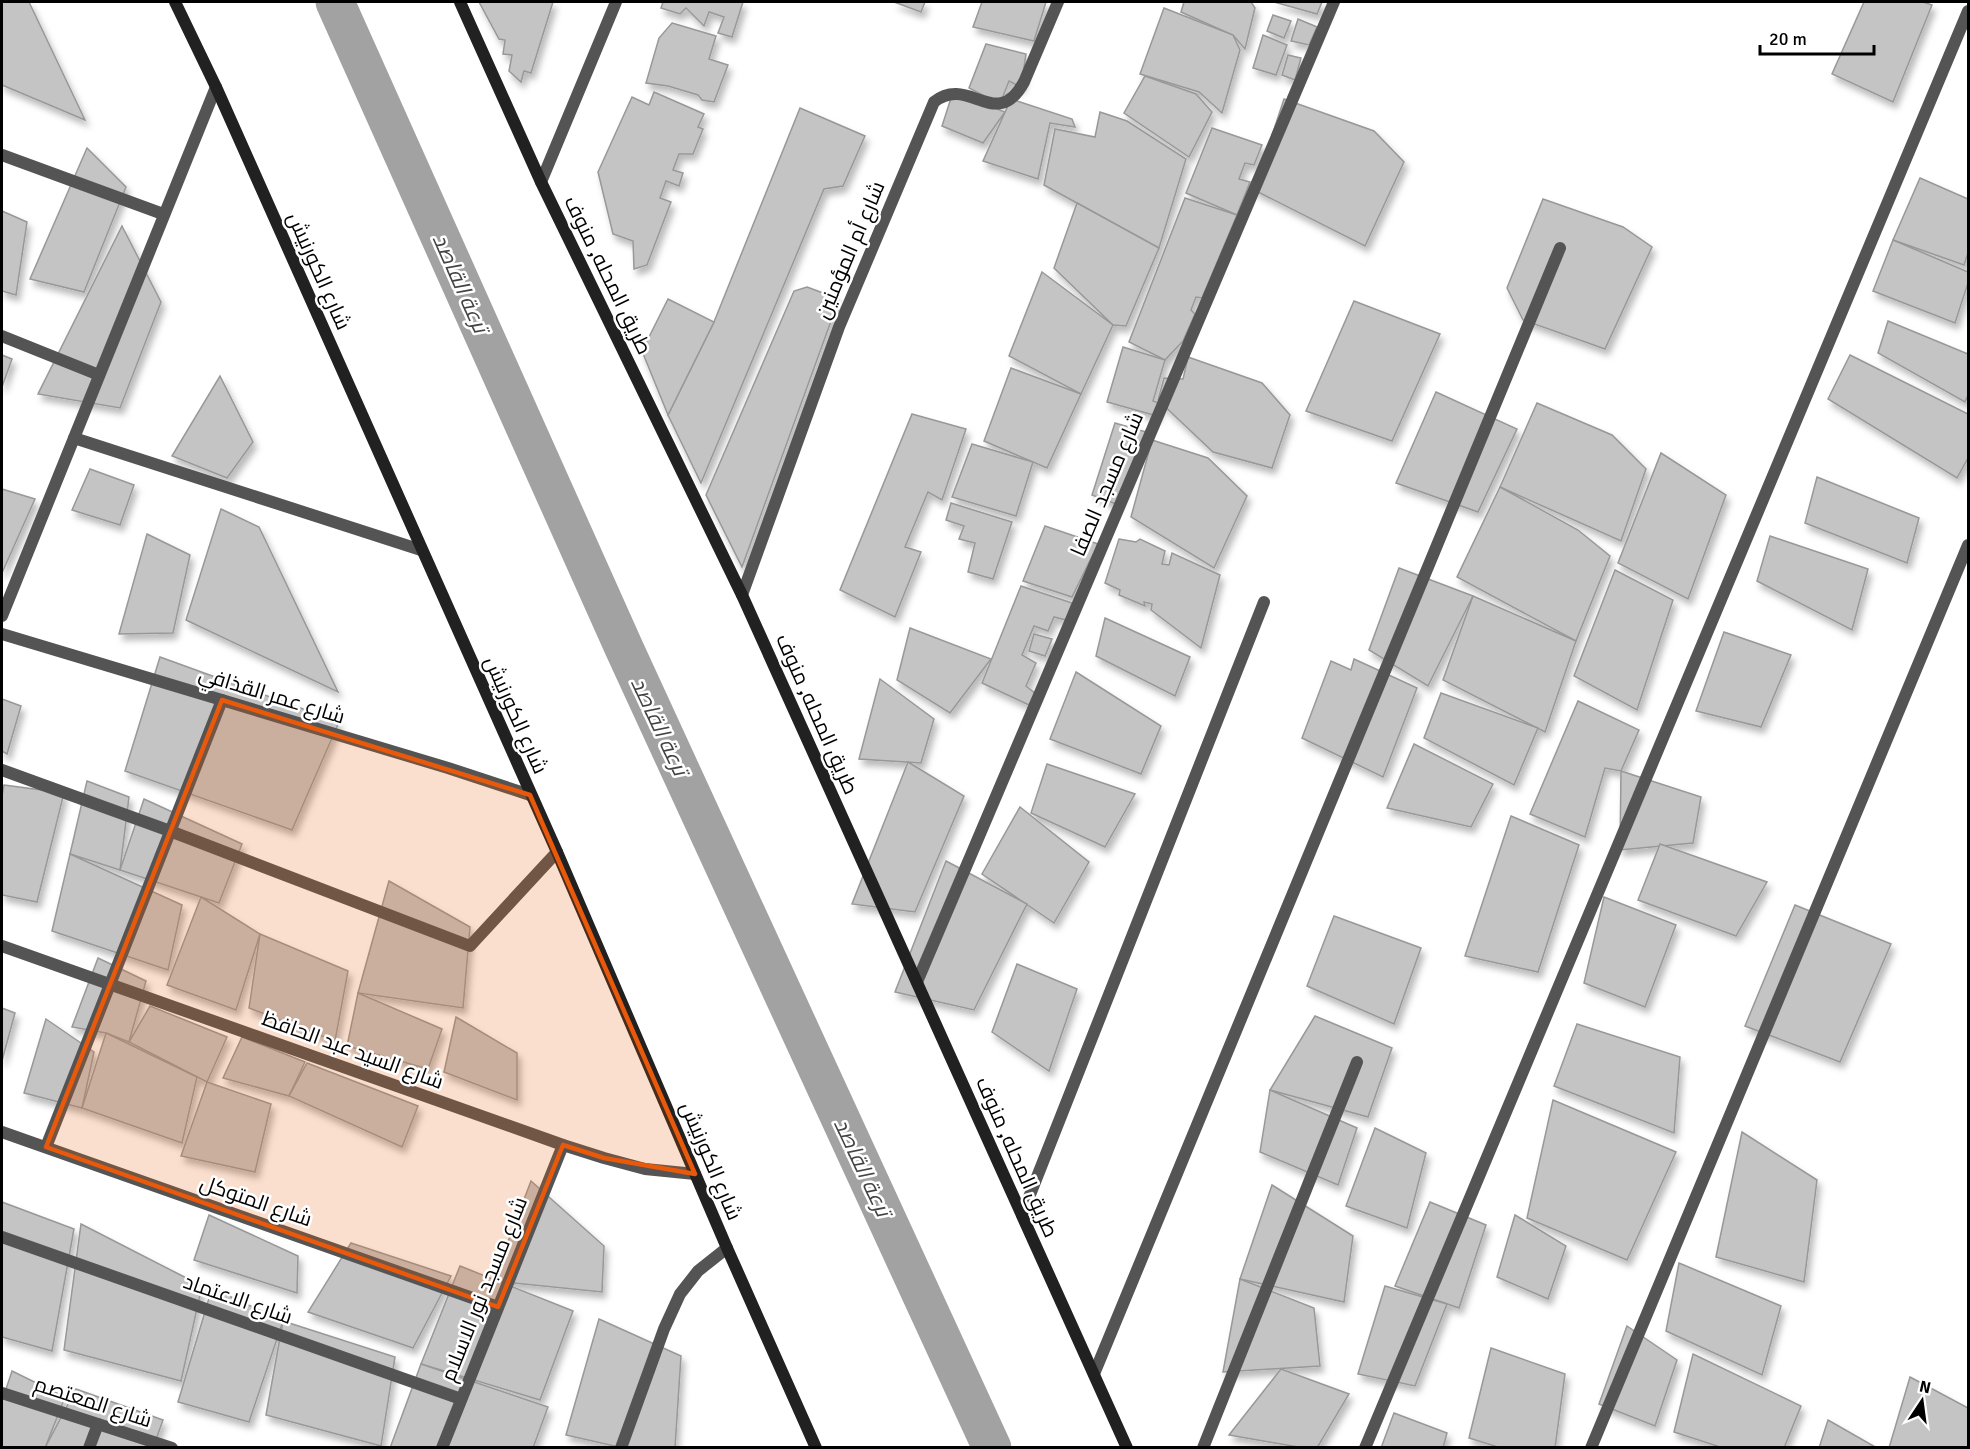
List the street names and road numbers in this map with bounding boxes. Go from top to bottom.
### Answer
street label: شارع أم المؤمنين [809,177,892,323]
street label: طريق المحله, منوف [558,191,658,359]
street label: شارع الكورنيش [281,208,357,334]
street label: شارع مسجد الصفا [1065,408,1150,560]
street label: طريق المحله, منوف [770,630,864,798]
street label: شارع الكورنيش [478,652,554,778]
street label: شارع عمر القذافي [195,660,348,732]
street label: شارع السيد عبد الحافظ [258,1005,447,1096]
street label: طريق المحله, منوف [970,1073,1064,1241]
street label: شارع الكورنيش [673,1098,748,1225]
street label: شارع المتوكل [196,1170,316,1233]
street label: شارع مسجد نور الاسلام [435,1193,534,1386]
street label: شارع الاعتماد [180,1268,296,1331]
street label: شارع المعتصم [31,1371,155,1434]

